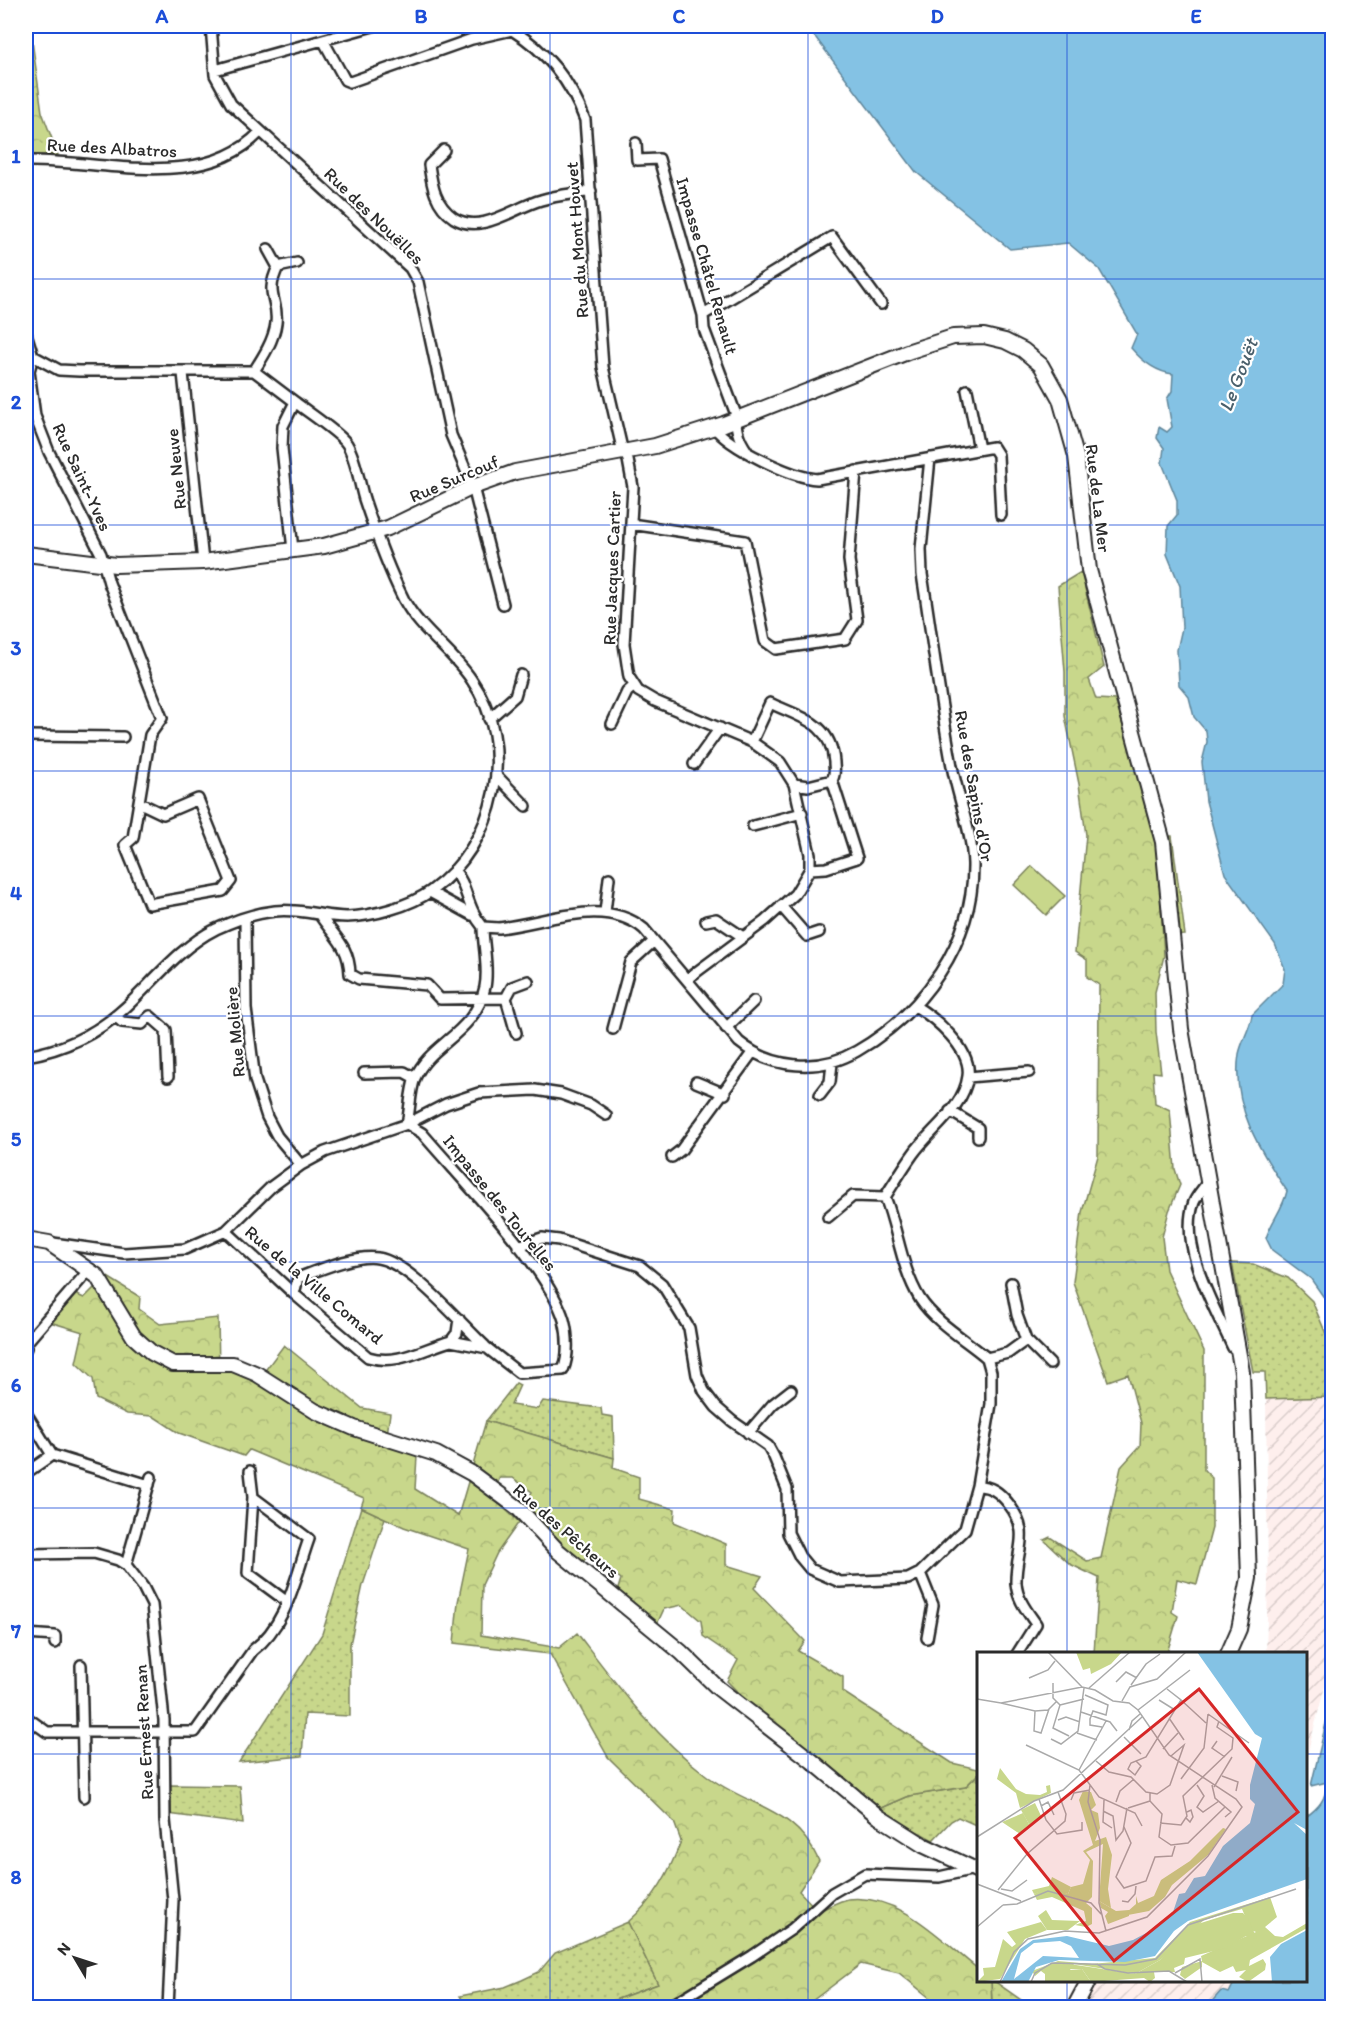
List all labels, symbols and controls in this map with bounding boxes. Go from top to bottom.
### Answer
text: A [155,4,169,28]
text: B [415,4,428,28]
text: C [673,4,686,28]
text: D [930,4,944,28]
text: E [1190,4,1202,28]
street label: Rue des Albatros [46,134,178,162]
text: 1 [11,144,21,168]
street label: Rue du Mont Houvet [561,161,593,319]
street label: Rue des Nouëlles [319,163,429,269]
street label: Impasse Châtel Renault [671,175,743,357]
water label: Le Gouët [1213,334,1263,415]
text: 2 [11,390,22,414]
street label: Rue Saint-Yves [47,419,117,535]
street label: Rue Neuve [161,428,191,510]
street label: Rue de La Mer [1080,443,1116,554]
street label: Rue Surcouf [406,450,502,508]
street label: Rue Jacques Cartier [598,490,626,646]
text: 3 [11,636,22,660]
street label: Rue des Sapins d'Or [950,709,998,864]
text: 4 [10,881,22,905]
street label: Rue Molière [220,986,250,1078]
text: 5 [11,1127,22,1151]
street label: Impasse des Tourelles [438,1130,562,1276]
street label: Rue de la Ville Comard [240,1221,388,1349]
text: 6 [11,1373,22,1397]
street label: Rue des Pêcheurs [508,1479,624,1583]
text: 7 [10,1619,21,1643]
inset map [977,1652,1307,1982]
street label: Rue Ernest Renan [129,1664,159,1800]
text: 8 [11,1865,22,1889]
north arrow [45,1928,105,1988]
text: N [53,1939,75,1959]

